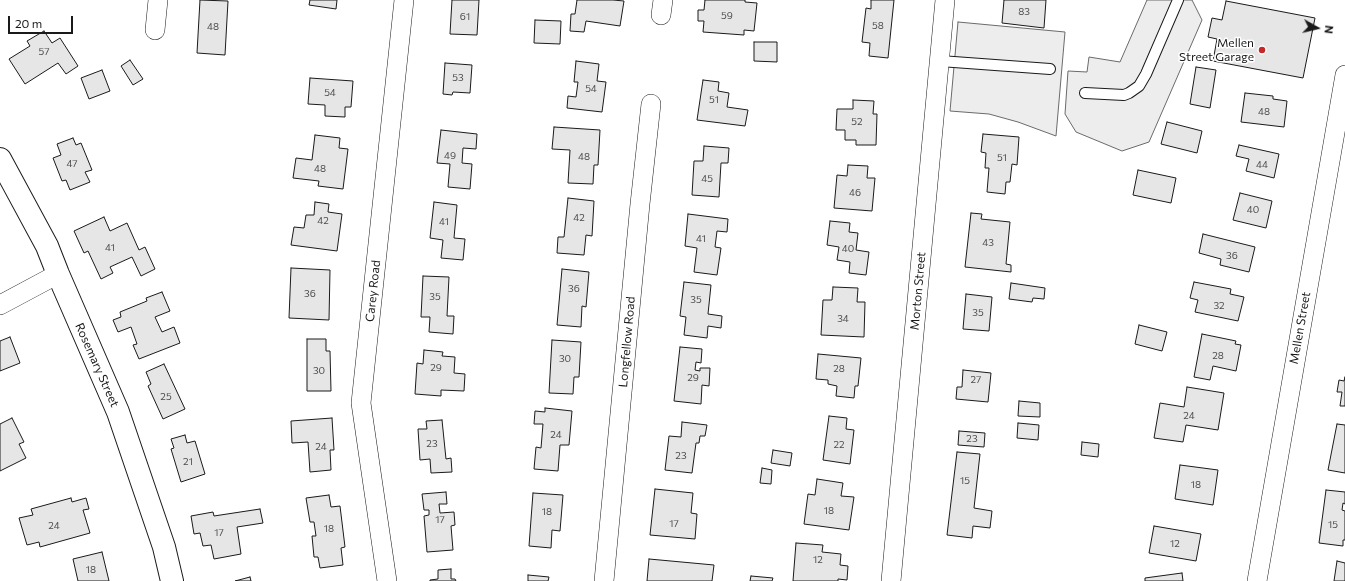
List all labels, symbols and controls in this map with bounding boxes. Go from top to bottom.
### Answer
house number: 83 [1018,6,1030,18]
scale bar [10,8,75,34]
north arrow [1297,8,1337,48]
house number: 59 [721,10,733,22]
house number: 61 [460,11,470,23]
text: 20 m [15,16,42,30]
house number: 58 [872,20,884,32]
house number: 48 [207,21,219,33]
text: N [1322,25,1336,35]
place label: Mellen Street Garage [1179,36,1254,64]
marker: Mellen Street Garage [1257,45,1267,55]
house number: 57 [38,46,50,58]
house number: 53 [452,72,464,84]
house number: 54 [585,83,597,95]
house number: 54 [324,87,336,99]
house number: 51 [709,94,719,106]
house number: 48 [1258,106,1270,118]
house number: 52 [851,116,863,128]
house number: 49 [444,150,456,162]
house number: 48 [578,151,590,163]
house number: 51 [997,152,1007,164]
house number: 47 [66,158,78,170]
house number: 44 [1256,159,1268,171]
house number: 48 [314,163,326,175]
house number: 45 [701,173,713,185]
house number: 46 [849,187,861,199]
house number: 40 [1247,204,1259,216]
house number: 42 [573,212,585,224]
house number: 42 [317,215,329,227]
house number: 41 [439,216,449,228]
house number: 41 [696,233,706,245]
house number: 43 [982,237,994,249]
house number: 41 [105,242,115,254]
house number: 40 [842,243,854,255]
house number: 36 [1226,250,1238,262]
street label: Morton Street [907,251,929,331]
street label: Carey Road [363,260,383,322]
house number: 36 [568,283,580,295]
house number: 36 [304,288,316,300]
house number: 35 [429,291,441,303]
street label: Mellen Street [1287,291,1313,365]
house number: 35 [690,294,702,306]
street label: Longfellow Road [616,296,638,388]
house number: 32 [1213,300,1225,312]
house number: 35 [972,307,984,319]
house number: 34 [837,313,849,325]
street label: Rosemary Street [72,321,122,409]
house number: 28 [1212,350,1224,362]
house number: 30 [559,353,571,365]
house number: 29 [430,362,442,374]
house number: 28 [833,363,845,375]
house number: 30 [313,365,325,377]
house number: 29 [687,372,699,384]
house number: 27 [971,374,981,386]
house number: 25 [160,391,172,403]
house number: 24 [1183,410,1195,422]
house number: 24 [550,429,562,441]
house number: 23 [966,433,978,445]
house number: 23 [426,438,438,450]
house number: 22 [833,439,845,451]
house number: 24 [315,441,327,453]
house number: 23 [675,450,687,462]
house number: 21 [183,456,193,468]
house number: 15 [960,475,970,487]
house number: 18 [1191,479,1201,491]
house number: 18 [824,505,834,517]
house number: 18 [542,506,552,518]
house number: 17 [435,514,445,526]
house number: 17 [669,518,679,530]
house number: 15 [1328,519,1338,531]
house number: 24 [48,520,60,532]
house number: 18 [324,523,334,535]
house number: 17 [214,527,224,539]
house number: 12 [1170,538,1180,550]
house number: 12 [813,554,823,566]
house number: 18 [86,564,96,576]

